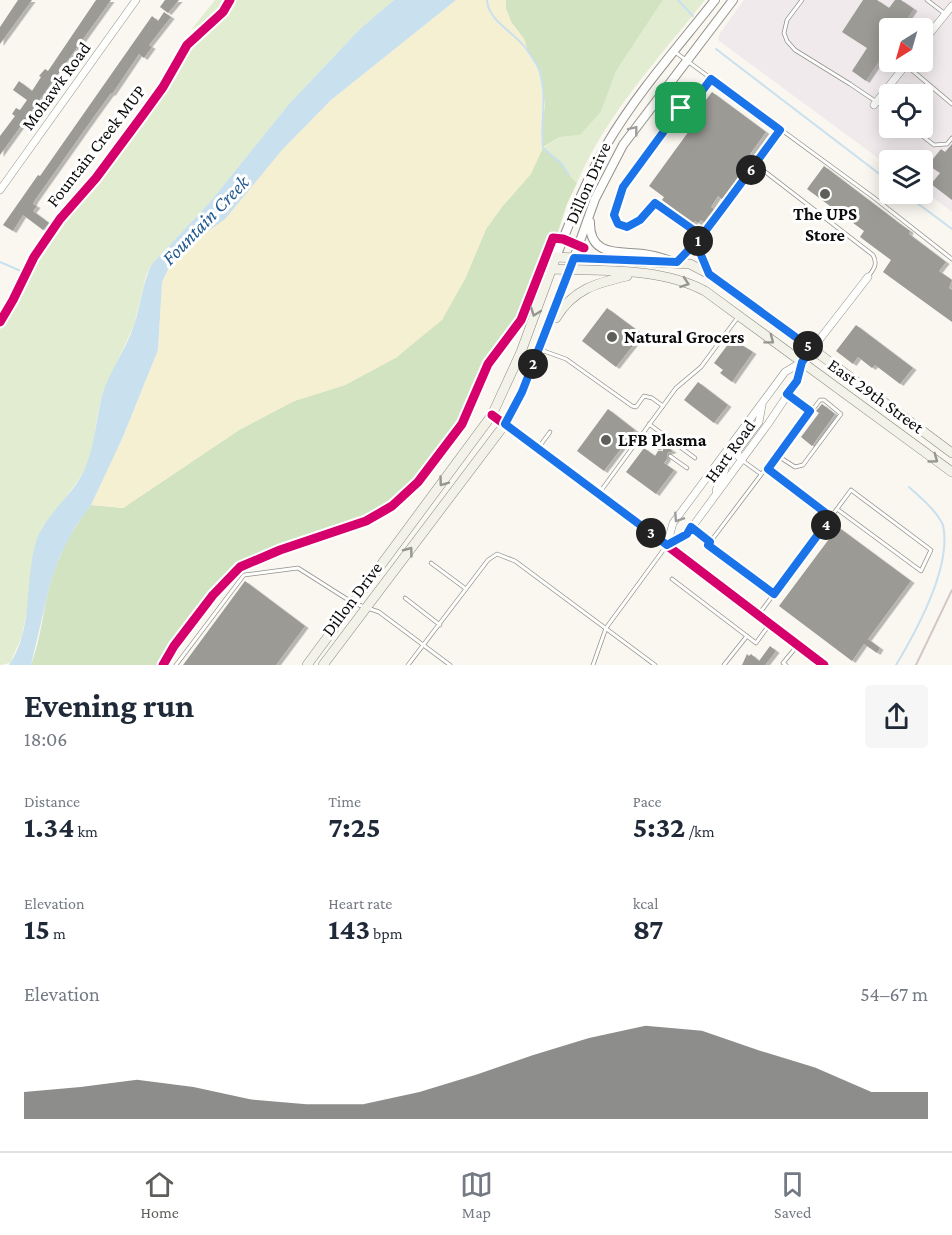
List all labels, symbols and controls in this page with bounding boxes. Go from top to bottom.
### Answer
north arrow [879,18,933,72]
map controls [879,18,933,204]
street label: Mohawk Road [17,38,95,134]
street label: Fountain Creek MUP [42,81,150,211]
pin [655,82,706,133]
button: locate [879,84,933,138]
icon: arrive [664,91,697,124]
one-way arrow [627,126,638,137]
street label: Dillon Drive [561,139,615,227]
button: layers [879,150,933,204]
pin: 6 [736,155,766,185]
text: 6 [747,161,755,178]
water label: Fountain Creek [157,170,254,269]
marker: The UPS Store [818,187,832,201]
place label: The UPS Store [793,204,857,245]
pin: 1 [683,226,713,256]
text: 1 [695,232,701,249]
one-way arrow [679,276,690,288]
one-way arrow [530,306,542,317]
place label: Natural Grocers [624,327,744,347]
marker: Natural Grocers [605,330,619,344]
pin: 5 [793,331,823,361]
one-way arrow [763,333,774,344]
text: 5 [804,337,812,354]
pin: 2 [518,349,548,379]
text: 2 [529,355,537,372]
street label: East 29th Street [824,355,929,438]
street label: Hart Road [701,415,760,486]
place label: LFB Plasma [618,430,707,450]
marker: LFB Plasma [599,433,613,447]
one-way arrow [927,451,938,462]
one-way arrow [439,476,450,487]
pin: 4 [811,510,841,540]
one-way arrow [674,511,685,522]
text: 4 [822,516,830,533]
pin: 3 [636,518,666,548]
text: 3 [647,524,655,541]
one-way arrow [401,547,412,558]
street label: Dillon Drive [318,558,386,640]
button: share [865,685,928,748]
text: Evening run [24,687,194,724]
text: 18:06 [24,728,67,750]
text: Distance [24,793,80,810]
text: Time [328,793,361,810]
text: Pace [633,793,661,810]
text: 1.34 [24,810,74,843]
text: 7:25 [328,810,381,843]
text: 5:32 [633,810,685,843]
text: km [74,823,98,840]
text: /km [685,823,715,840]
text: Elevation [24,895,85,912]
text: Heart rate [328,895,392,912]
text: kcal [633,895,658,912]
text: 15 [24,912,50,945]
text: 143 [328,912,370,945]
text: 87 [633,912,663,945]
text: m [50,925,66,942]
text: bpm [370,925,403,942]
text: Elevation [24,983,100,1005]
text: 54–67 m [860,983,928,1005]
tab: Home [141,1168,179,1221]
tab: Map [460,1168,493,1221]
tab: Saved [774,1168,811,1221]

